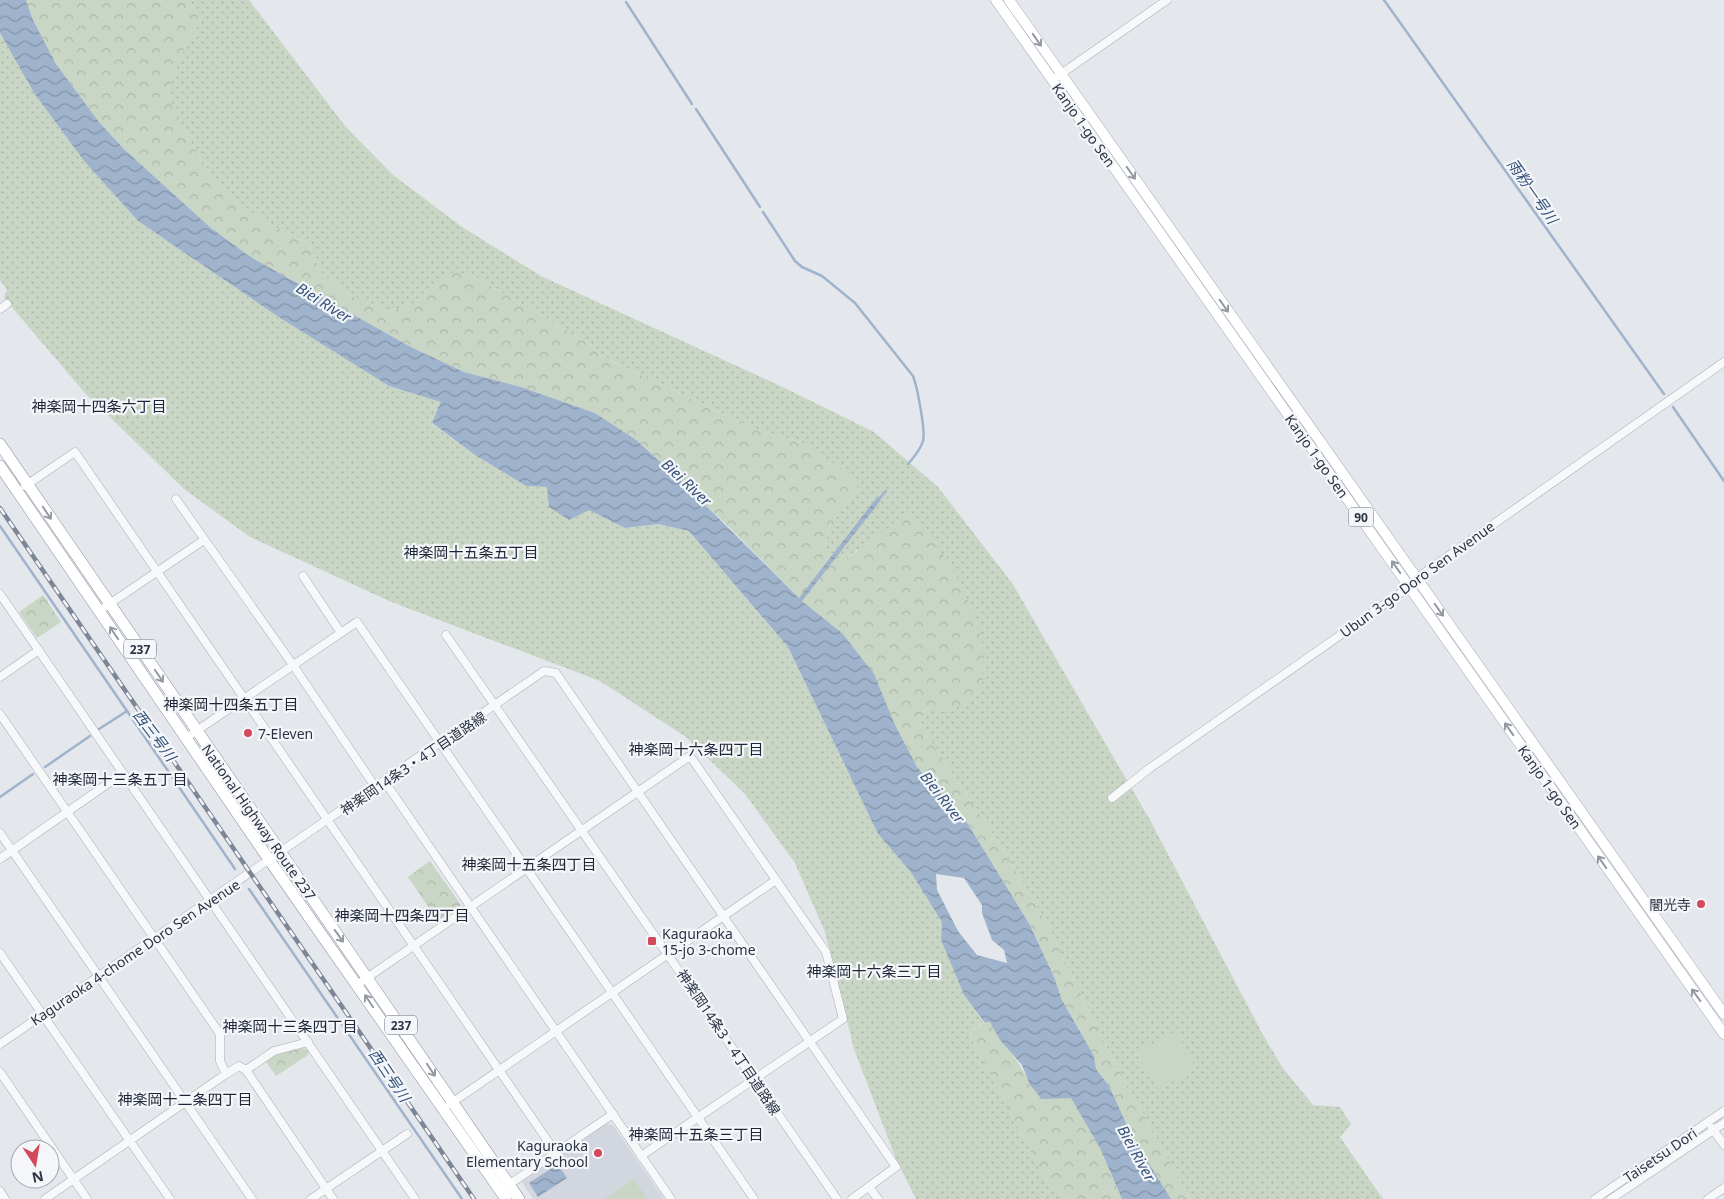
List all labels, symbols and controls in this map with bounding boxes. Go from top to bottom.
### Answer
one-way arrow [1032,33,1042,47]
street label: Kanjo 1-go Sen [1048,79,1120,171]
water label: 雨粉一号川 [1503,155,1564,229]
one-way arrow [1126,166,1136,180]
water label: Biei River [293,277,356,327]
one-way arrow [1219,298,1230,312]
district label: 神楽岡十四条六丁目 [31,396,167,416]
street label: Kanjo 1-go Sen [1281,410,1353,502]
water label: Biei River [658,454,717,511]
one-way arrow [42,506,52,520]
road number: 90 [1348,508,1374,526]
street label: Ubun 3-go Doro Sen Avenue [1336,516,1498,641]
district label: 神楽岡十五条五丁目 [403,542,539,562]
one-way arrow [1391,560,1401,574]
one-way arrow [1434,603,1444,617]
one-way arrow [109,626,119,640]
road number: 237 [124,640,156,659]
one-way arrow [154,669,164,683]
district label: 神楽岡十四条五丁目 [163,694,299,714]
water label: 西三号川 [129,705,182,767]
street label: 神楽岡14条3・4丁目道路線 [336,707,490,819]
one-way arrow [1504,722,1514,736]
place label: 7-Eleven [258,724,313,743]
marker: 7-Eleven [242,727,254,739]
district label: 神楽岡十六条四丁目 [628,739,764,759]
street label: National Highway Route 237 [198,740,320,904]
street label: Kanjo 1-go Sen [1514,741,1586,833]
water label: Biei River [916,767,970,828]
district label: 神楽岡十三条五丁目 [52,769,188,789]
district label: 神楽岡十五条四丁目 [461,854,597,874]
one-way arrow [1597,855,1607,869]
street label: Kaguraoka 4-chome Doro Sen Avenue [27,874,244,1029]
place label: 闇光寺 [1649,895,1691,914]
marker: 闇光寺 [1695,898,1707,910]
district label: 神楽岡十四条四丁目 [334,905,470,925]
place label: Kaguraoka 15-jo 3-chome [662,924,756,959]
one-way arrow [334,929,344,943]
marker: Kaguraoka 15-jo 3-chome [646,935,658,947]
district label: 神楽岡十六条三丁目 [806,961,942,981]
street label: 神楽岡14条3・4丁目道路線 [673,965,785,1119]
one-way arrow [1690,989,1701,1002]
one-way arrow [364,994,374,1008]
district label: 神楽岡十三条四丁目 [222,1016,358,1036]
road number: 237 [385,1016,417,1034]
water label: 西三号川 [365,1045,416,1107]
one-way arrow [426,1063,436,1077]
district label: 神楽岡十二条四丁目 [117,1089,253,1109]
water label: Biei River [1113,1121,1161,1185]
street label: Taisetsu Dori [1620,1123,1700,1187]
district label: 神楽岡十五条三丁目 [628,1124,764,1144]
place label: Kaguraoka Elementary School [466,1136,588,1171]
north arrow [10,1139,60,1189]
marker: Kaguraoka Elementary School [592,1147,604,1159]
text: N [30,1167,45,1188]

